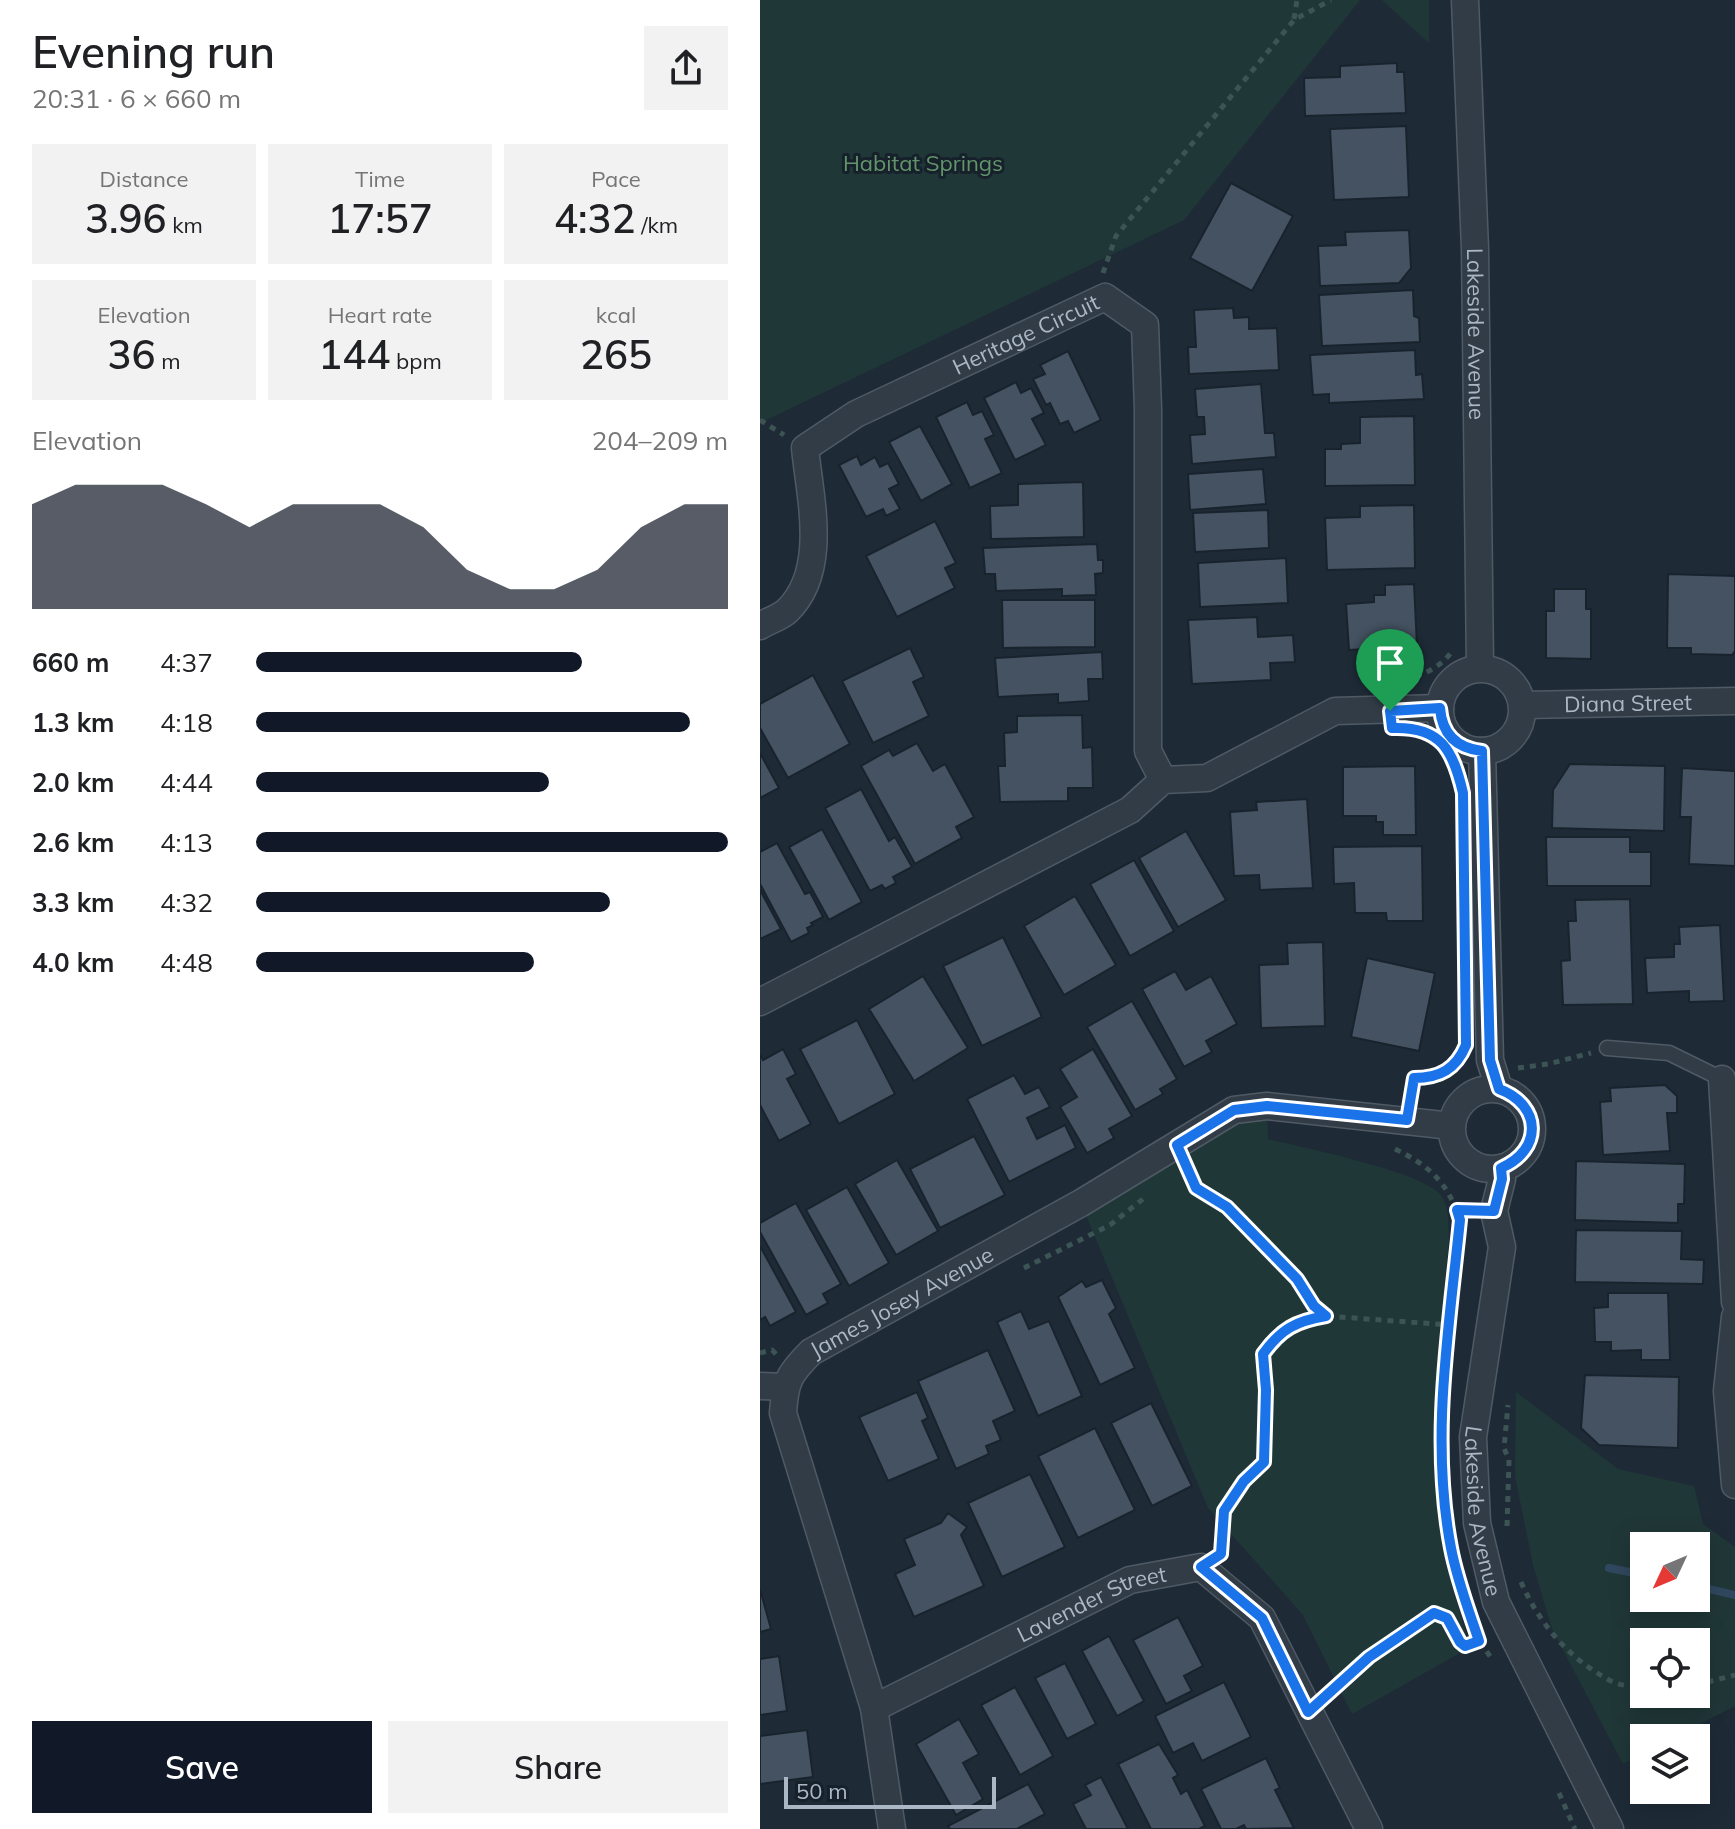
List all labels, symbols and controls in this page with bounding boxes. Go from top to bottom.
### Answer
text: Evening run [32,24,275,79]
button: share [644,26,728,110]
text: 20:31 · 6 × 660 m [32,82,241,115]
park label: Habitat Springs [843,149,1003,177]
text: Distance [100,165,188,193]
text: Time [355,165,405,193]
text: Pace [591,165,641,193]
text: 3.96 [85,193,167,243]
text: 17:57 [327,193,433,243]
text: 4:32 [554,193,635,243]
text: km [167,211,203,239]
text: /km [635,211,678,239]
street label: Lakeside Avenue [1461,248,1491,420]
street label: Heritage Circuit [948,288,1104,381]
text: Elevation [97,301,191,329]
text: Heart rate [328,301,432,329]
text: kcal [596,301,636,329]
text: 36 [107,329,155,379]
text: 144 [318,329,390,379]
text: 265 [580,329,652,379]
text: m [155,347,181,375]
text: bpm [390,347,442,375]
text: Elevation [32,424,142,457]
text: 204–209 m [592,424,728,457]
pin [1356,629,1424,711]
icon: arrive [1368,641,1412,685]
text: 660 m [32,646,109,679]
text: 4:37 [160,646,213,679]
street label: Diana Street [1564,688,1692,718]
text: 1.3 km [32,706,115,739]
text: 4:18 [160,706,213,739]
text: 2.0 km [32,766,115,799]
text: 4:44 [160,766,213,799]
text: 2.6 km [32,826,115,859]
text: 4:13 [160,826,213,859]
text: 3.3 km [32,886,115,919]
text: 4:32 [160,886,213,919]
text: 4.0 km [32,946,115,979]
text: 4:48 [160,946,213,979]
street label: James Josey Avenue [805,1240,998,1364]
street label: Lakeside Avenue [1459,1424,1508,1599]
north arrow [1630,1532,1710,1612]
map controls [1630,1532,1710,1804]
street label: Lavender Street [1012,1560,1169,1648]
button: locate [1630,1628,1710,1708]
button: Save [32,1721,372,1813]
button: Share [388,1721,728,1813]
button: layers [1630,1724,1710,1804]
scale bar [784,1773,996,1809]
text: 50 m [796,1777,847,1805]

